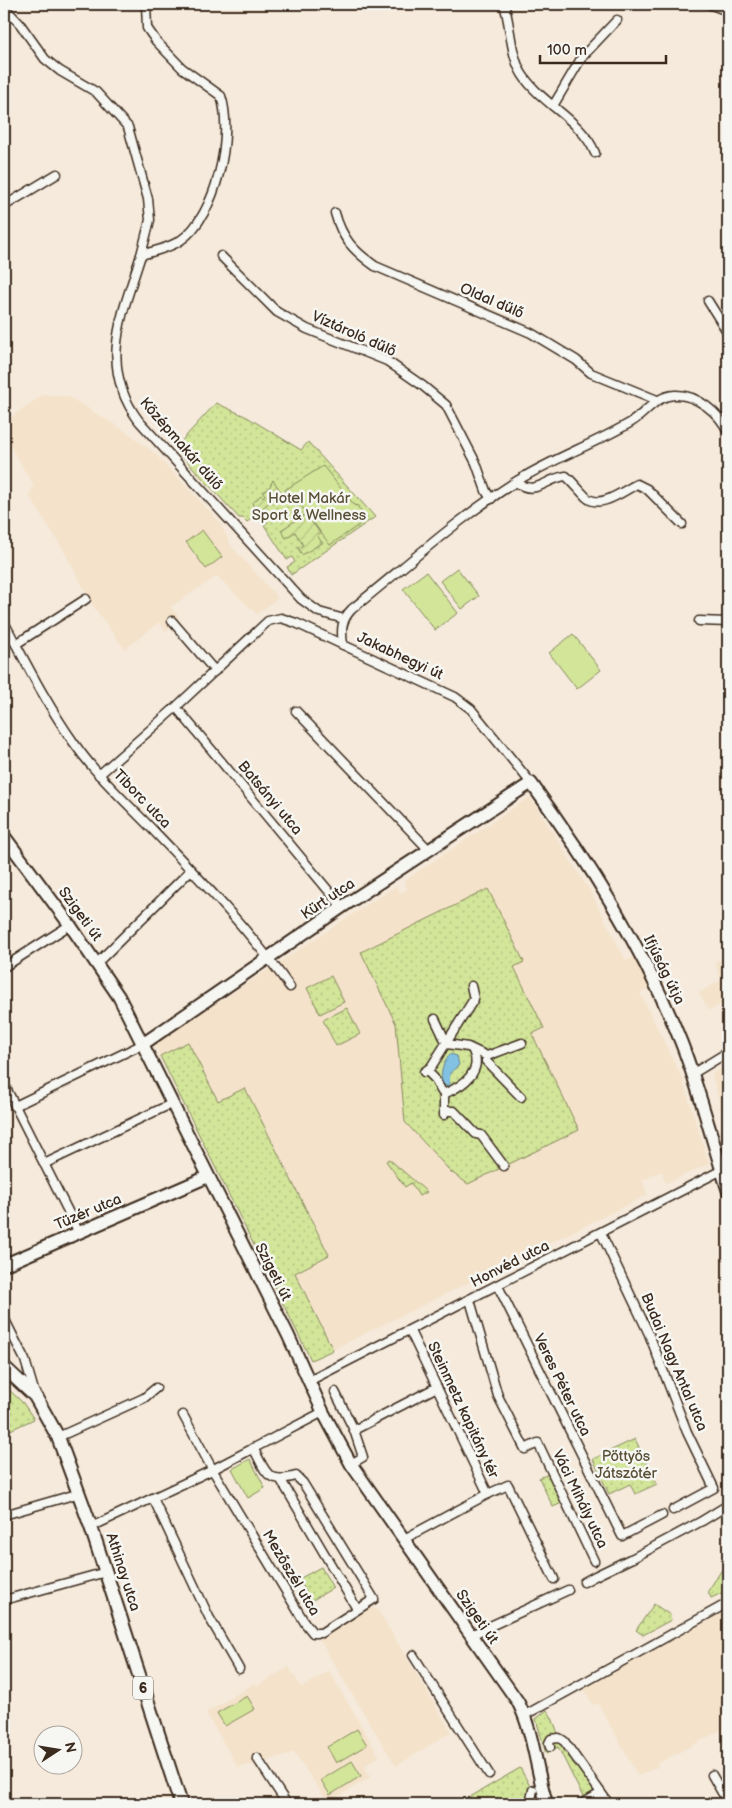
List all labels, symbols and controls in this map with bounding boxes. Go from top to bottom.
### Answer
scale bar [540,32,666,64]
text: 100 m [547,41,587,60]
street label: Oldal dűlő [457,279,527,323]
street label: Víztároló dűlő [309,307,399,361]
street label: Középmakár dűlő [135,394,227,494]
park label: Hotel Makár Sport & Wellness [252,489,367,525]
street label: Jakabhegyi út [354,628,447,684]
street label: Batsányi utca [234,757,306,839]
street label: Tiborc utca [109,765,175,833]
street label: Kürt utca [297,874,359,924]
street label: Szigeti út [54,883,106,945]
street label: Ifjúság útja [639,932,689,1008]
street label: Tüzér utca [52,1189,124,1235]
street label: Honvéd utca [468,1236,552,1292]
street label: Szigeti út [250,1240,296,1304]
street label: Budai Nagy Antal utca [636,1290,712,1434]
street label: Veres Péter utca [529,1331,595,1439]
street label: Steinmetz kapitány tér [423,1339,503,1482]
street label: Váci Mihály utca [548,1446,612,1552]
park label: Pöttyös Játszótér [595,1447,658,1483]
street label: Mezőszél utca [258,1527,324,1619]
street label: Athinay utca [101,1530,145,1614]
street label: Szigeti út [451,1586,503,1648]
road number: 6 [133,1676,153,1700]
north arrow [32,1726,82,1776]
text: N [61,1740,80,1754]

